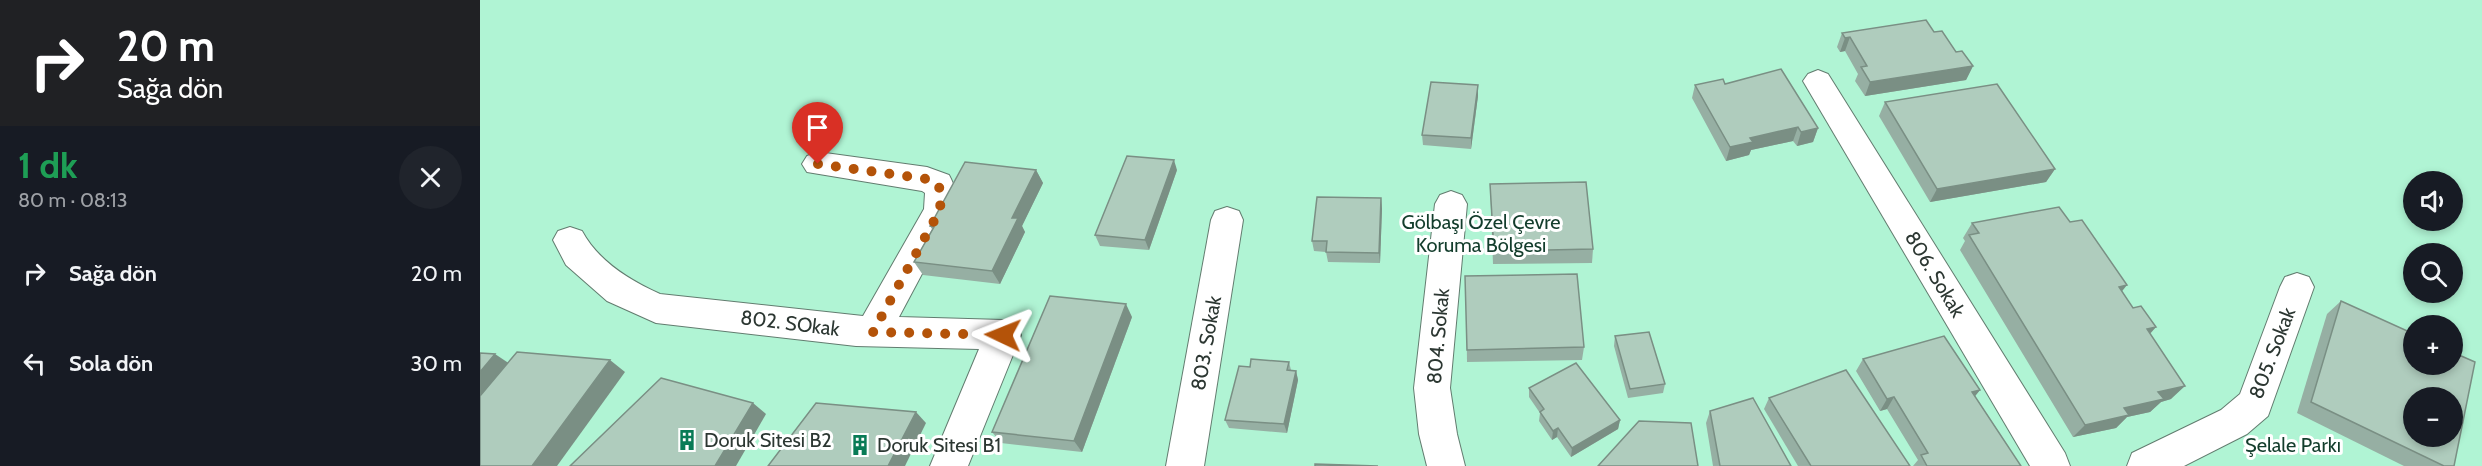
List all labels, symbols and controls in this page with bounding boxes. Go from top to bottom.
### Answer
text: 20 m [117,20,215,72]
icon: right [18,24,96,102]
text: Sağa dön [117,72,223,105]
pin [792,102,843,164]
icon: arrive [801,111,834,144]
text: 1 dk [18,143,77,187]
button: close [399,146,462,209]
map controls [2403,171,2463,447]
button: sound [2403,171,2463,231]
text: 80 m · 08:13 [18,188,127,212]
park label: Gölbaşı Özel Çevre Koruma Bölgesi [1401,210,1561,257]
street label: 806. Sokak [1900,227,1970,321]
button: search [2403,243,2463,303]
icon: right [18,257,51,290]
text: Sağa dön [69,260,157,287]
text: 20 m [411,260,462,287]
street label: 804. Sokak [1422,287,1454,385]
street label: 803. Sokak [1186,294,1226,392]
position arrow [971,303,1035,367]
street label: 805. Sokak [2244,304,2300,402]
street label: 802. SOkak [739,305,841,341]
button: + [2403,315,2463,375]
icon: left [18,347,51,380]
text: Sola dön [69,350,153,377]
text: 30 m [410,350,462,377]
button: − [2403,387,2463,447]
building icon: Doruk Sitesi B2 [675,428,699,452]
place label: Doruk Sitesi B2 [704,428,832,452]
building icon: Doruk Sitesi B1 [848,433,872,457]
place label: Doruk Sitesi B1 [877,433,1001,457]
park label: Şelale Parkı [2245,433,2341,457]

